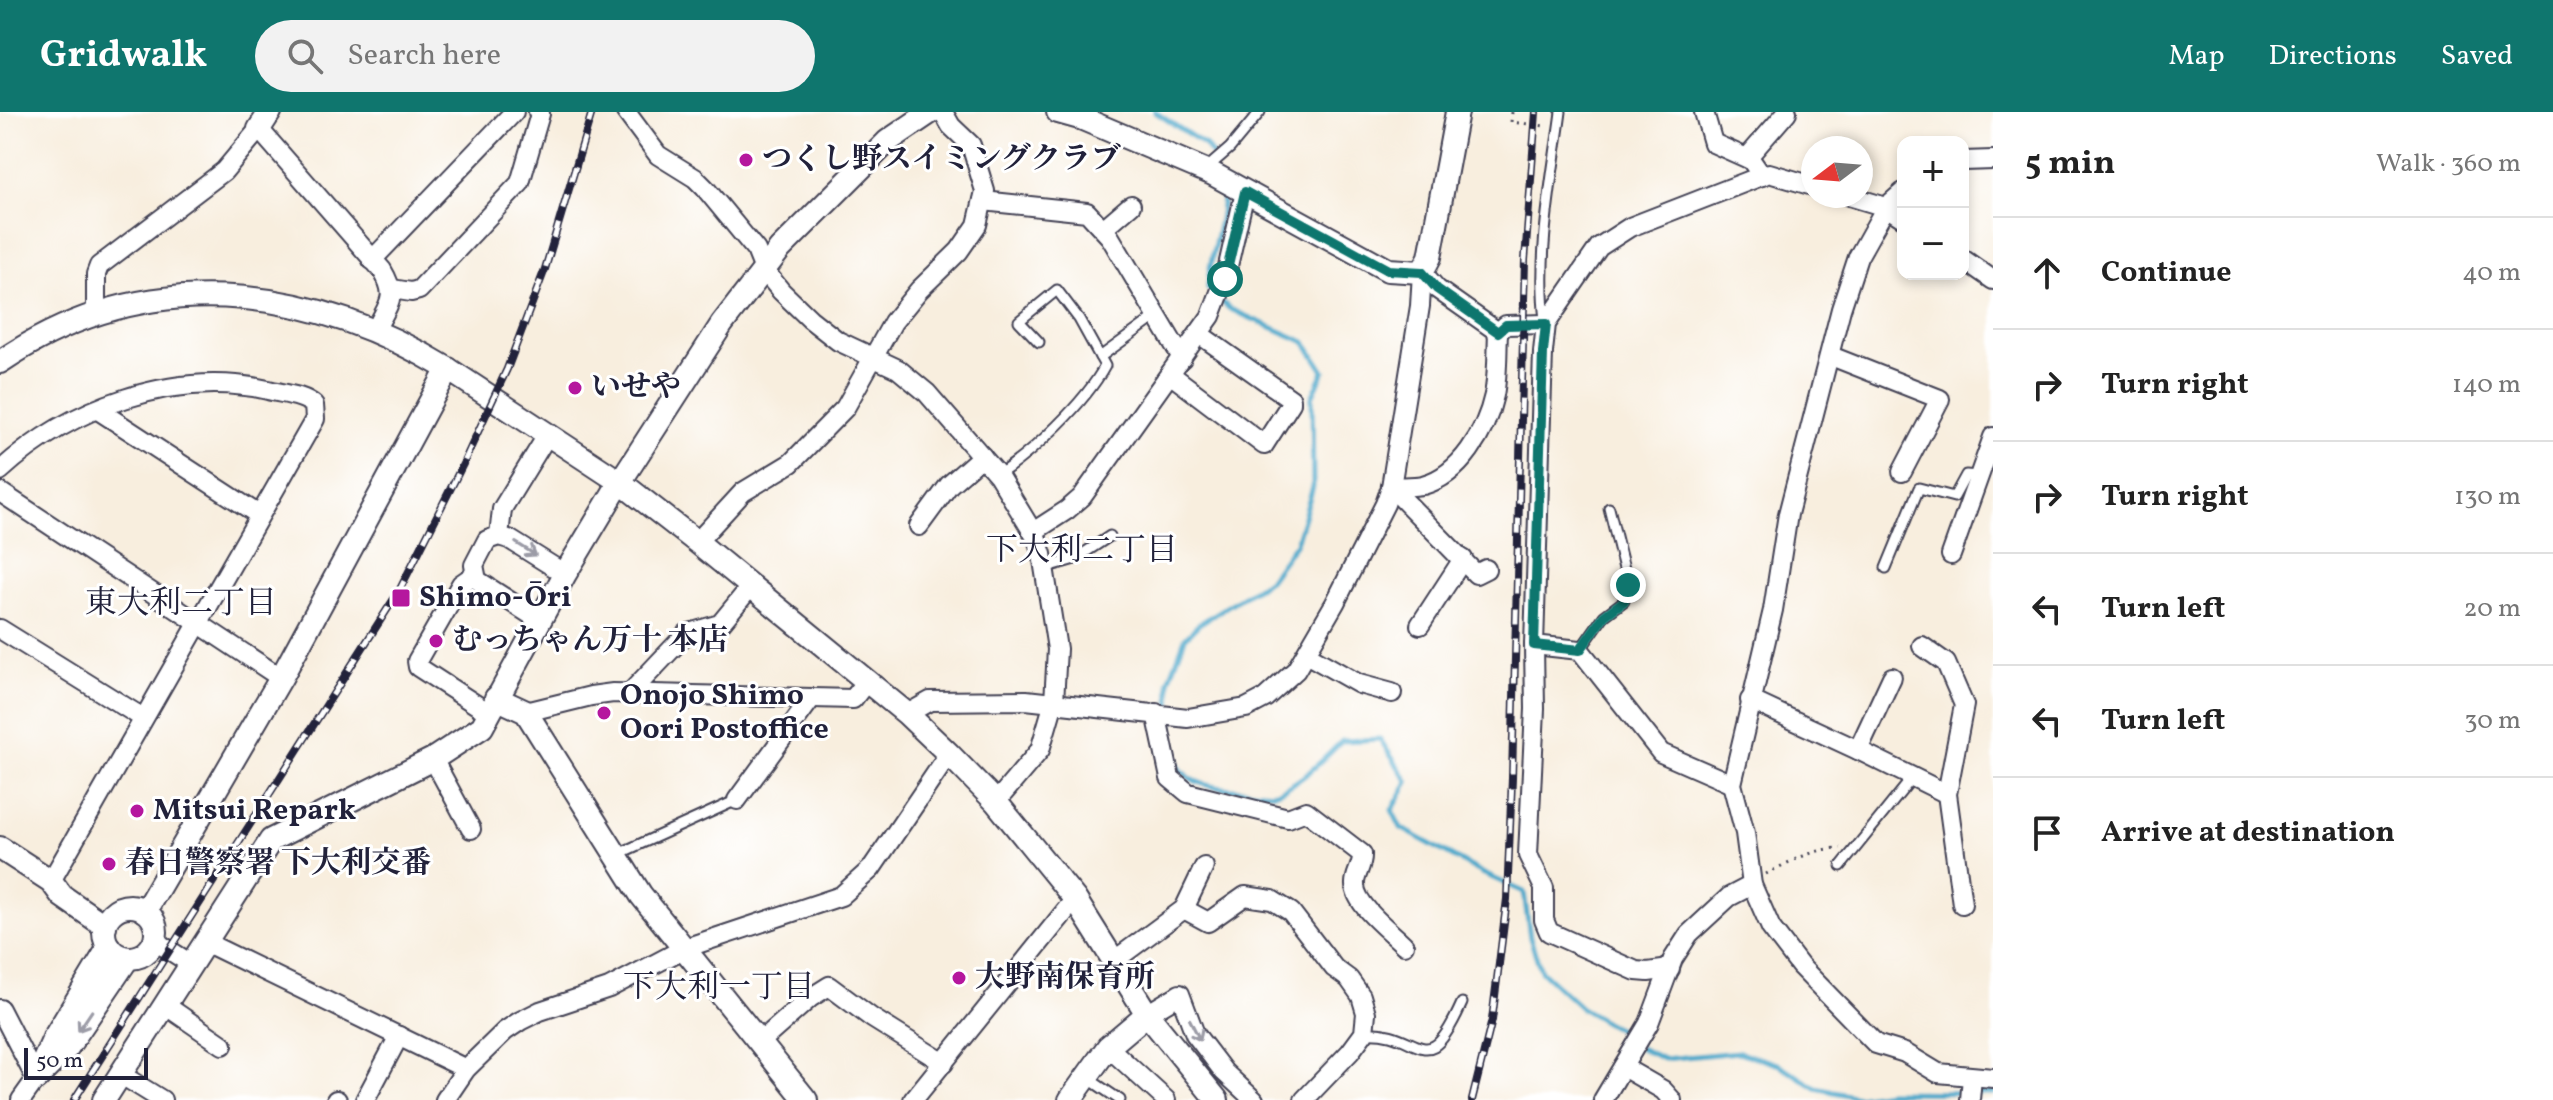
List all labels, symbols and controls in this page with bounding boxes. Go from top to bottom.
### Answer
search box [255,20,815,92]
text: Gridwalk [40,30,207,83]
icon: search [283,34,327,78]
text: Search here [347,35,501,77]
text: Map [2169,37,2225,76]
text: Directions [2269,37,2397,76]
text: Saved [2441,37,2513,76]
north arrow [1801,136,1873,208]
map controls [1897,136,1969,280]
button: + [1897,136,1969,208]
place label: つくし野スイミングクラブ [762,139,1121,181]
text: 5 min [2025,141,2115,188]
text: Walk · 360 m [2376,146,2521,182]
marker: つくし野スイミングクラブ [737,151,755,169]
button: − [1897,208,1969,280]
icon: ahead [2025,251,2069,295]
text: Continue [2101,252,2232,294]
text: 40 m [2462,255,2521,291]
route start [1207,261,1243,297]
icon: right [2025,363,2069,407]
text: Turn right [2101,364,2249,406]
place label: いせや [591,367,681,409]
text: 140 m [2452,367,2521,403]
marker: いせや [566,379,584,397]
icon: right [2025,475,2069,519]
text: Turn right [2101,476,2249,518]
text: 130 m [2454,479,2521,515]
district label: 下大利二丁目 [986,530,1178,574]
one-way arrow [514,542,537,558]
route end [1610,567,1646,603]
place label: Shimo-Ōri [419,577,572,619]
district label: 東大利二丁目 [85,583,277,627]
marker: Shimo-Ōri [390,587,412,609]
icon: left [2025,587,2069,631]
text: Turn left [2101,588,2225,630]
text: 20 m [2463,591,2521,627]
place label: むっちゃん万十 本店 [452,620,728,662]
marker: むっちゃん万十 本店 [427,632,445,650]
place label: Onojo Shimo Oori Postoffice [620,675,829,751]
icon: left [2025,699,2069,743]
text: Turn left [2101,700,2225,742]
text: 30 m [2464,703,2521,739]
marker: Onojo Shimo Oori Postoffice [595,704,613,722]
place label: Mitsui Repark [153,790,356,832]
marker: Mitsui Repark [128,802,146,820]
icon: arrive [2025,811,2069,855]
text: Arrive at destination [2101,812,2395,854]
place label: 春日警察署 下大利交番 [125,843,431,885]
marker: 春日警察署 下大利交番 [100,855,118,873]
place label: 大野南保育所 [975,957,1155,999]
district label: 下大利一丁目 [623,967,815,1011]
marker: 大野南保育所 [950,969,968,987]
one-way arrow [77,1010,93,1032]
one-way arrow [1188,1017,1203,1041]
scale bar [24,1044,148,1080]
text: 50 m [36,1046,83,1077]

